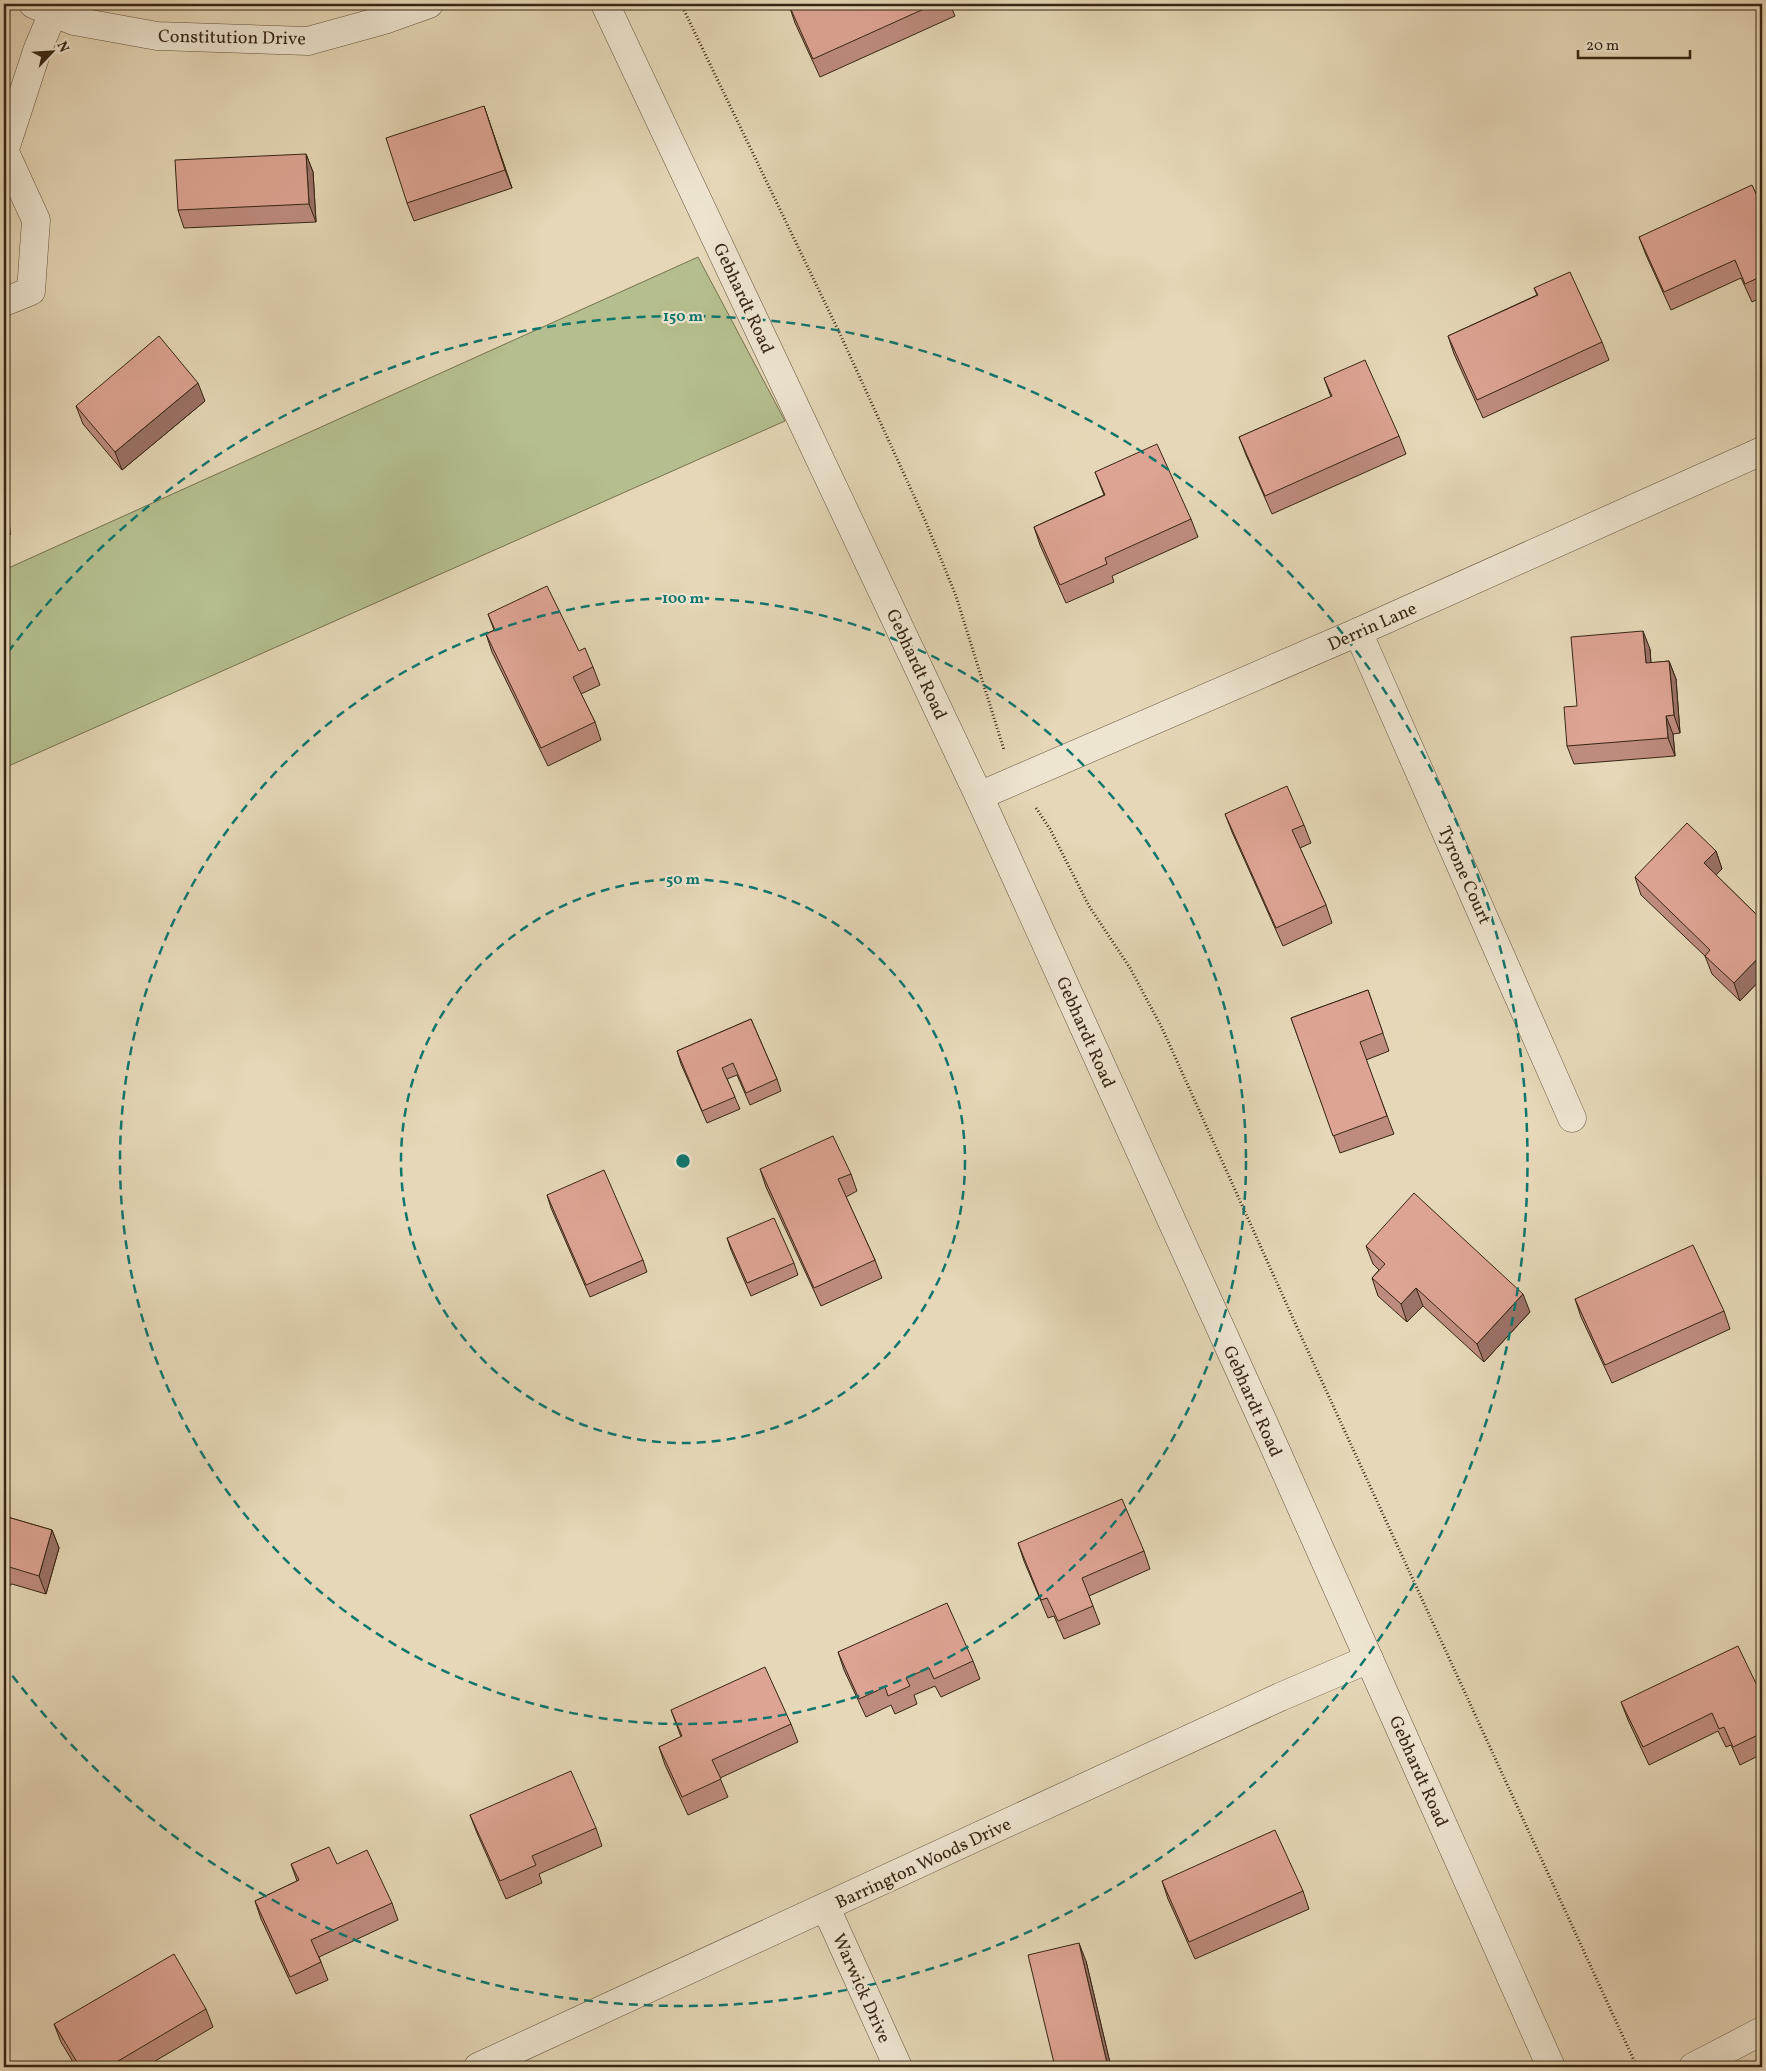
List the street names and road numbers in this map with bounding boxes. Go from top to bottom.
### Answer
street label: Constitution Drive [158,25,306,52]
street label: Gebhardt Road [706,239,779,358]
street label: Derrin Lane [1324,597,1421,658]
street label: Gebhardt Road [879,605,952,724]
street label: Tyrone Court [1431,823,1496,929]
street label: Gebhardt Road [1049,973,1120,1092]
street label: Gebhardt Road [1216,1342,1287,1461]
street label: Gebhardt Road [1382,1712,1453,1831]
street label: Barrington Woods Drive [832,1813,1016,1916]
street label: Warwick Drive [825,1930,896,2047]

